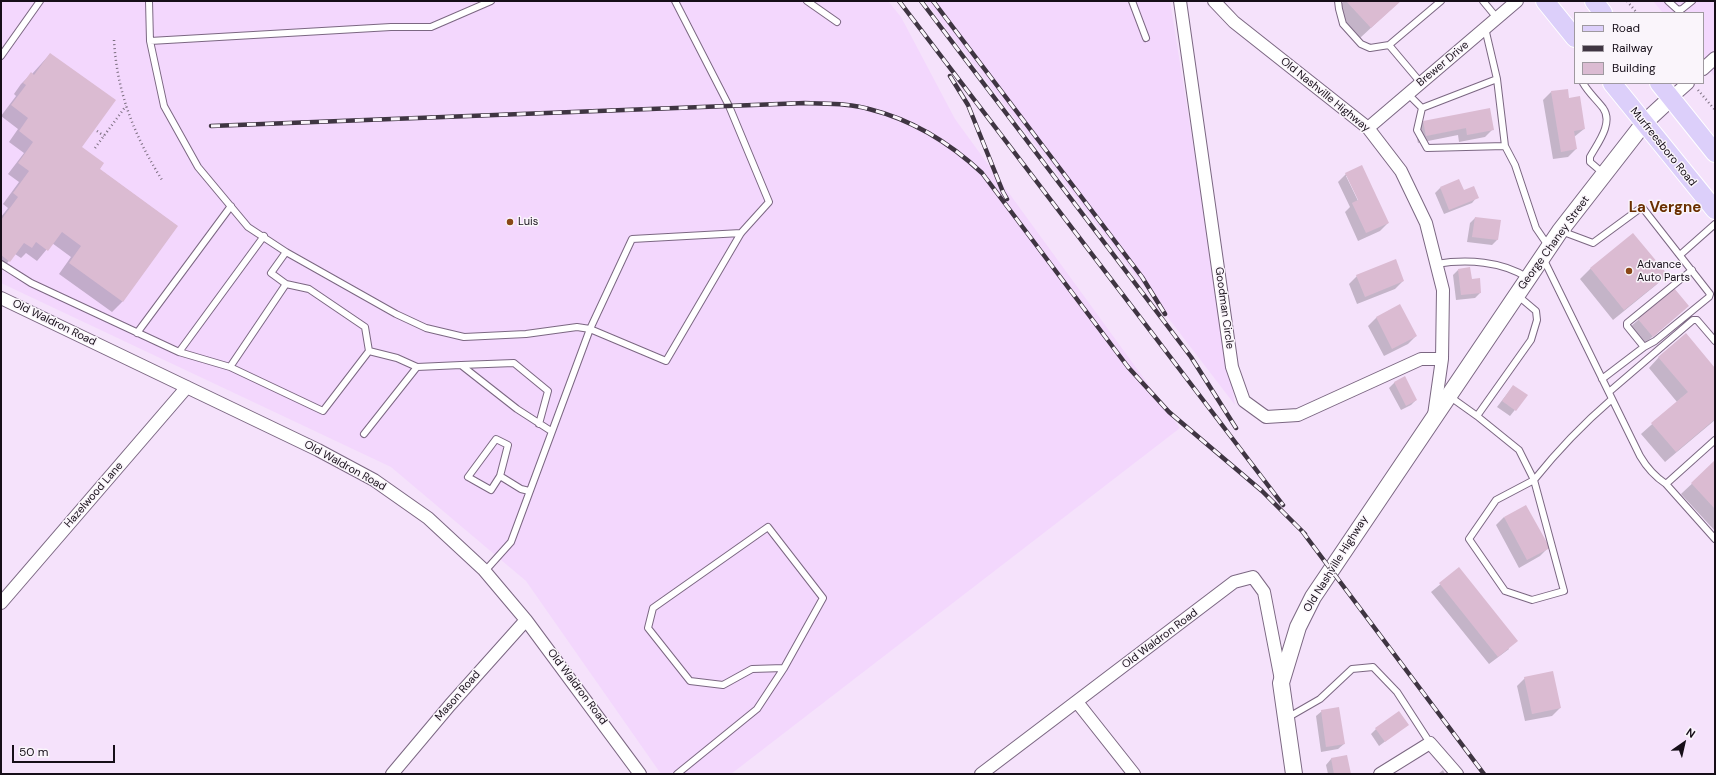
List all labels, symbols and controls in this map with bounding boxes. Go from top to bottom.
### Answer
legend [1574,12,1704,84]
text: Road [1612,20,1640,36]
street label: Brewer Drive [1414,38,1472,90]
text: Railway [1612,40,1653,56]
street label: Old Nashville Highway [1278,55,1372,135]
text: Building [1612,60,1656,76]
street label: Murfreesboro Road [1627,105,1699,189]
street label: George Chaney Street [1515,193,1593,293]
district label: La Vergne [1629,199,1701,217]
place label: Luis [518,215,538,229]
marker: Luis [505,217,515,227]
place label: Advance Auto Parts [1637,258,1690,284]
street label: Goodman Circle [1212,266,1236,350]
marker: Advance Auto Parts [1624,266,1634,276]
street label: Old Waldron Road [10,297,98,349]
street label: Old Waldron Road [302,438,388,494]
street label: Hazelwood Lane [62,459,126,531]
street label: Old Nashville Highway [1301,513,1371,615]
street label: Old Waldron Road [1120,606,1200,672]
street label: Old Waldron Road [544,647,610,727]
street label: Mason Road [433,668,483,724]
north arrow [1664,723,1704,763]
text: N [1683,725,1698,741]
scale bar [14,737,117,763]
text: 50 m [19,744,48,760]

